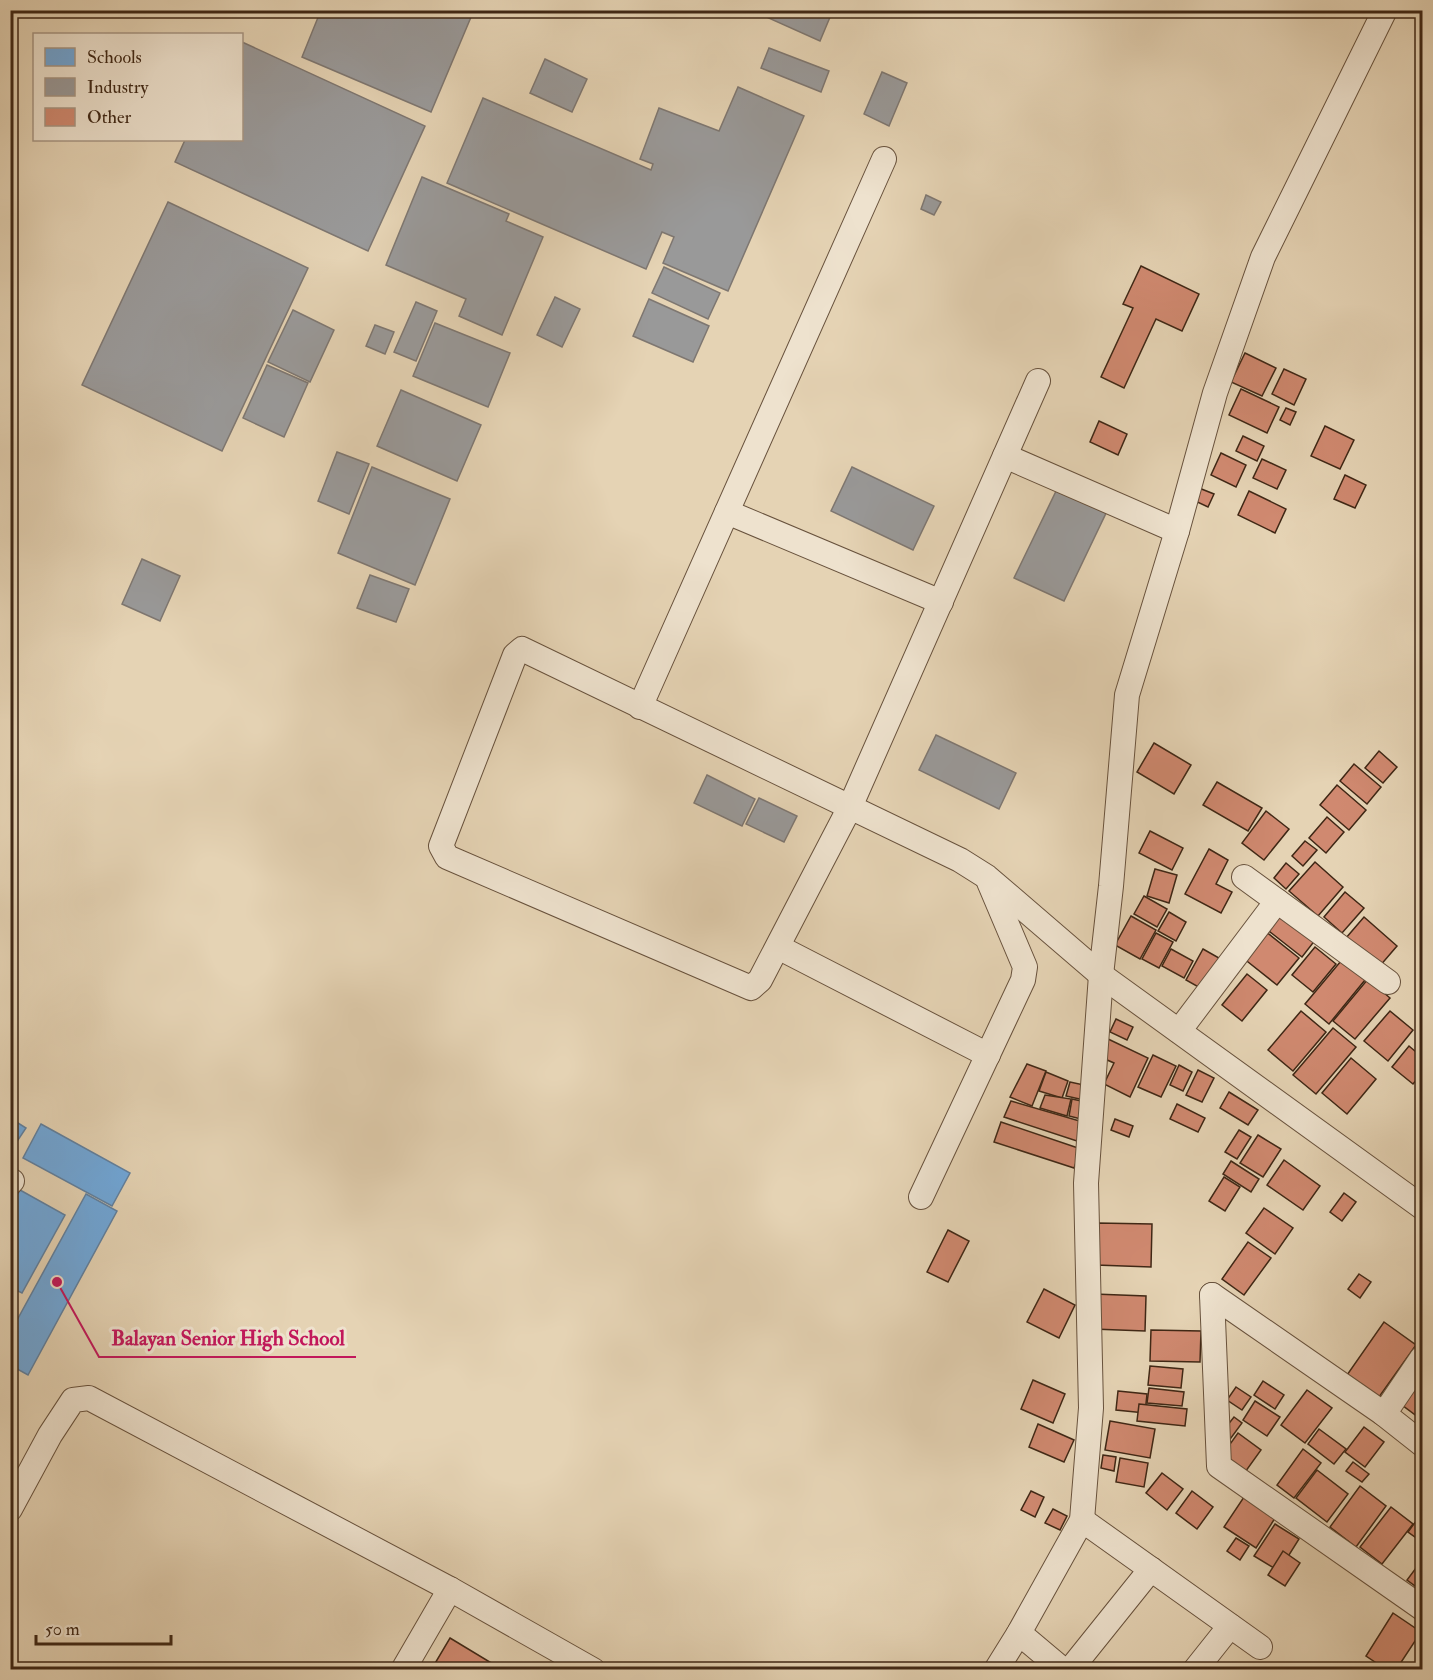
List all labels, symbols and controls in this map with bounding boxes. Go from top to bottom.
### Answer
legend [33,33,243,141]
text: Schools [87,46,142,69]
text: Industry [87,76,149,99]
text: Other [87,106,131,129]
callout: Balayan Senior High School [99,1318,356,1357]
text: Balayan Senior High School [111,1325,345,1352]
scale bar [36,1608,171,1646]
text: 50 m [45,1618,80,1641]

